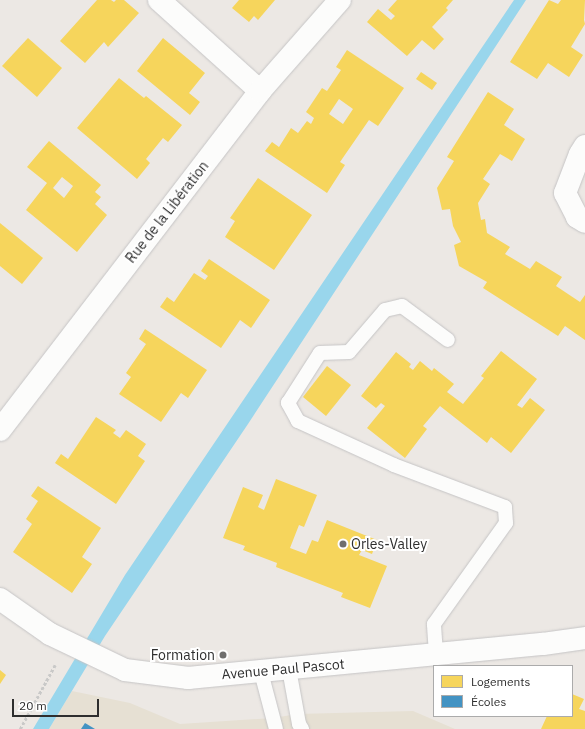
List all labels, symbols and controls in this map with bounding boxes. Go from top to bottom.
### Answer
street label: Rue de la Libération [122,158,212,266]
place label: Orles-Valley [351,536,427,552]
marker: Orles-Valley [338,539,348,549]
place label: Formation [151,647,215,663]
marker: Formation [218,650,228,660]
street label: Avenue Paul Pascot [221,655,345,683]
legend [433,665,573,717]
text: Logements [471,674,530,689]
scale bar [14,691,101,717]
text: Écoles [471,694,506,709]
text: 20 m [19,698,47,713]

